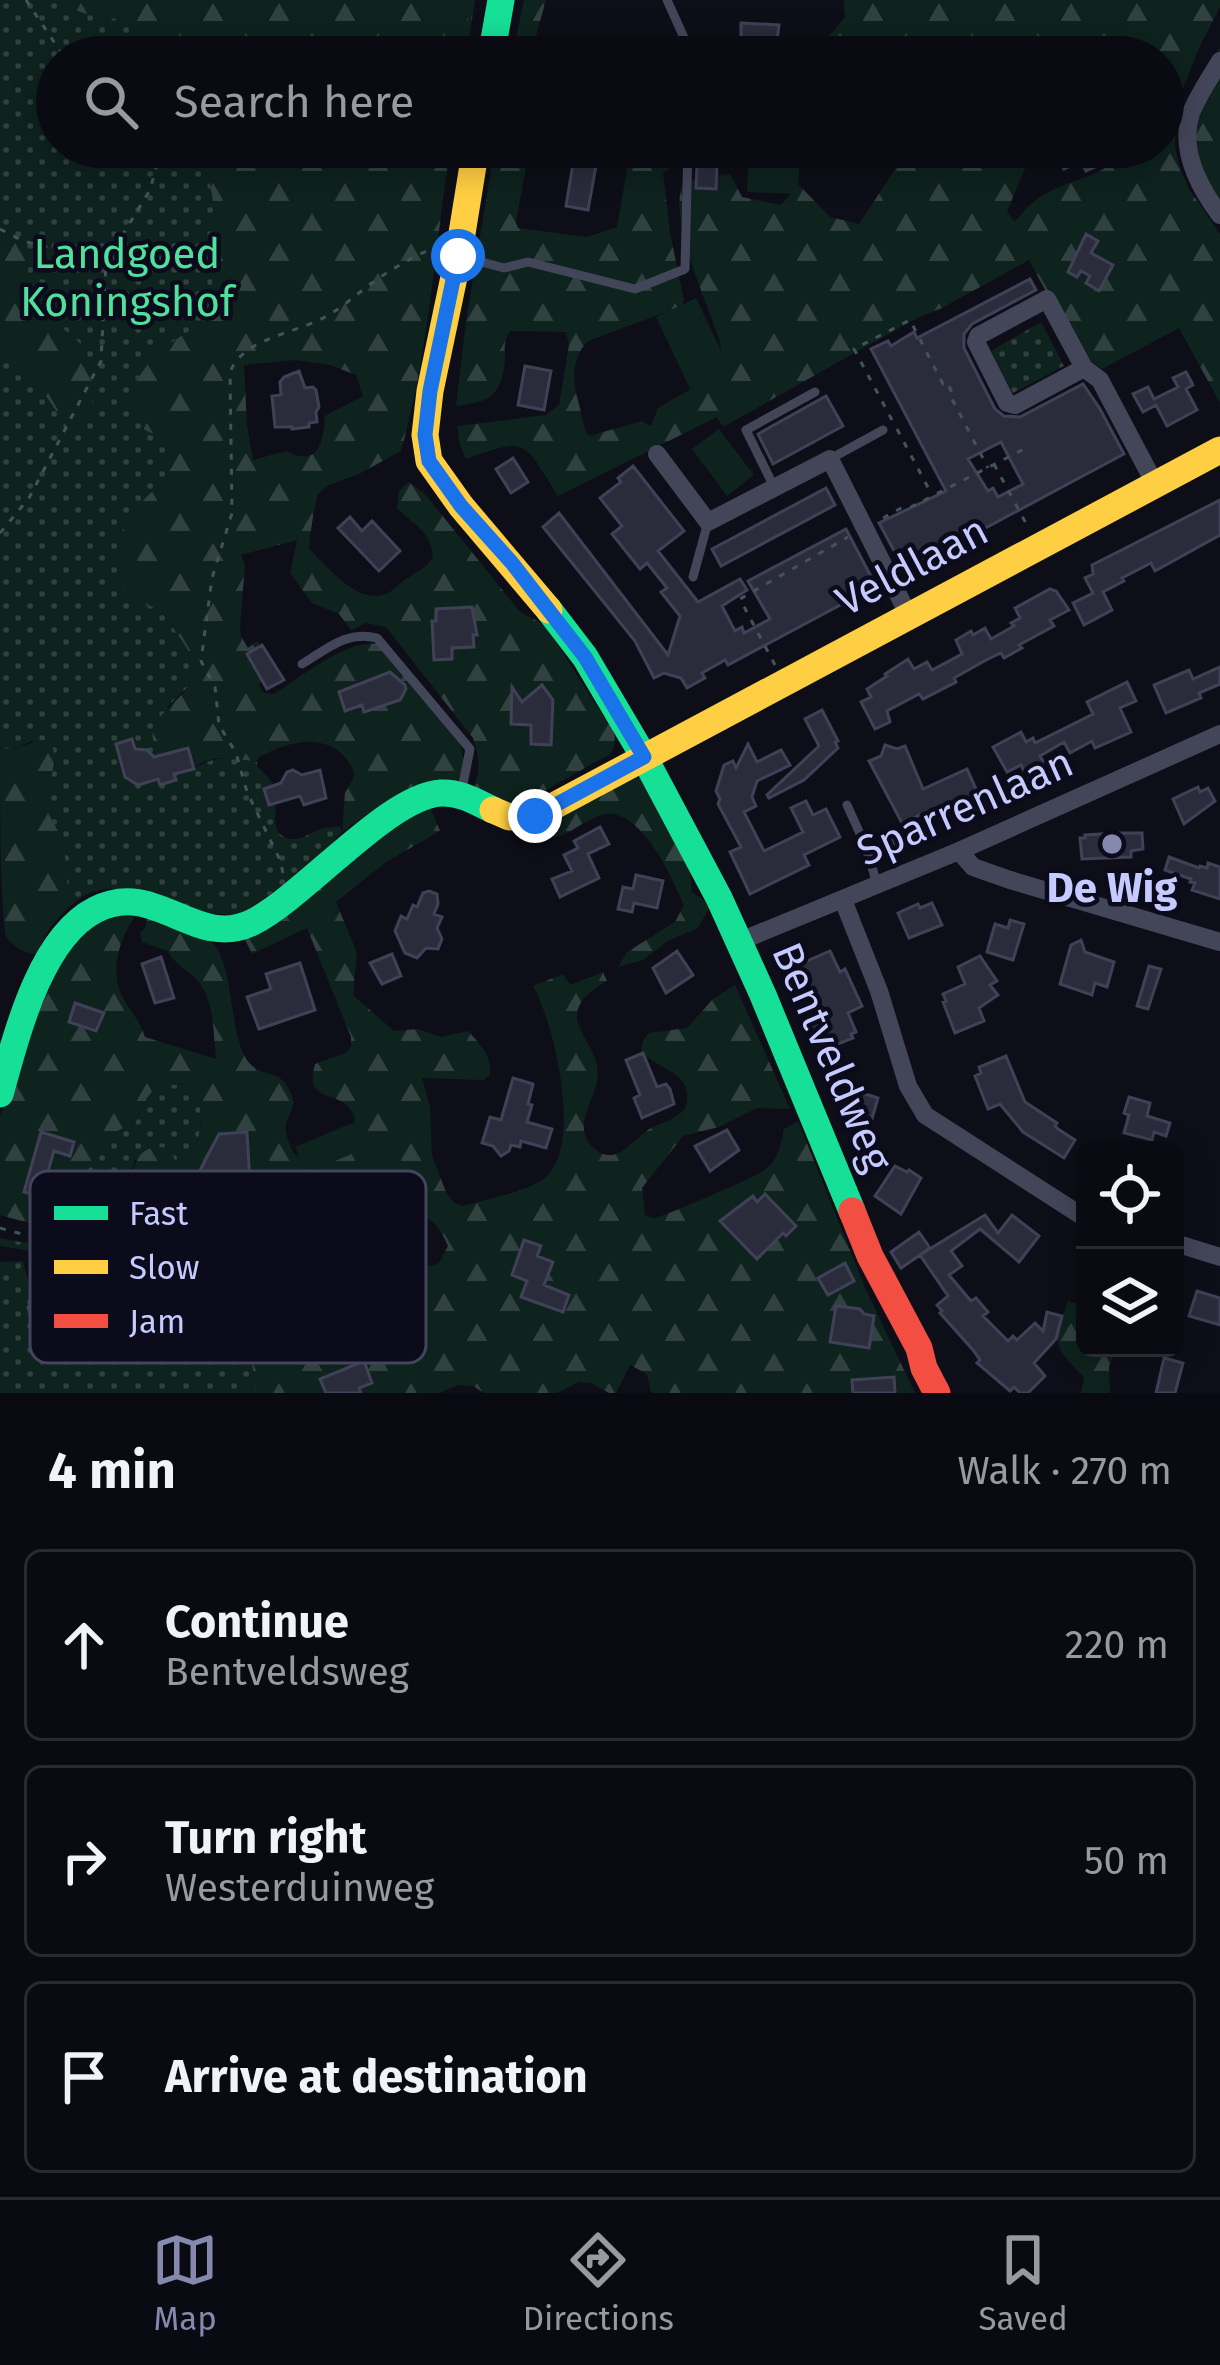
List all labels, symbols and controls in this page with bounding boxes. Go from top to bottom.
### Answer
search box [36,36,1184,168]
icon: search [78,69,144,135]
text: Search here [174,75,414,129]
park label: Landgoed Koningshof [20,229,237,327]
route start [431,229,485,283]
street label: Veldlaan [828,505,996,627]
street label: Sparrenlaan [849,737,1081,877]
route end [508,789,562,843]
marker: De Wig [1099,831,1125,857]
place label: De Wig [1046,863,1178,913]
street label: Bentveldweg [761,935,903,1179]
map controls [1076,1141,1184,1357]
button: locate [1076,1141,1184,1249]
legend [30,1171,426,1363]
text: Fast [129,1194,188,1234]
text: Slow [129,1248,199,1288]
button: layers [1076,1249,1184,1357]
text: Jam [129,1302,185,1342]
text: 4 min [48,1440,176,1502]
text: Walk · 270 m [957,1448,1172,1494]
text: Continue [165,1595,349,1649]
icon: ahead [51,1612,117,1678]
text: 220 m [1065,1622,1169,1668]
text: Bentveldsweg [165,1649,409,1695]
text: Turn right [165,1811,367,1865]
icon: right [51,1828,117,1894]
text: 50 m [1084,1838,1169,1884]
text: Westerduinweg [165,1865,434,1911]
icon: arrive [51,2044,117,2110]
text: Arrive at destination [165,2050,588,2104]
tab: Map [152,2227,218,2339]
tab: Directions [523,2227,674,2339]
tab: Saved [978,2227,1068,2339]

